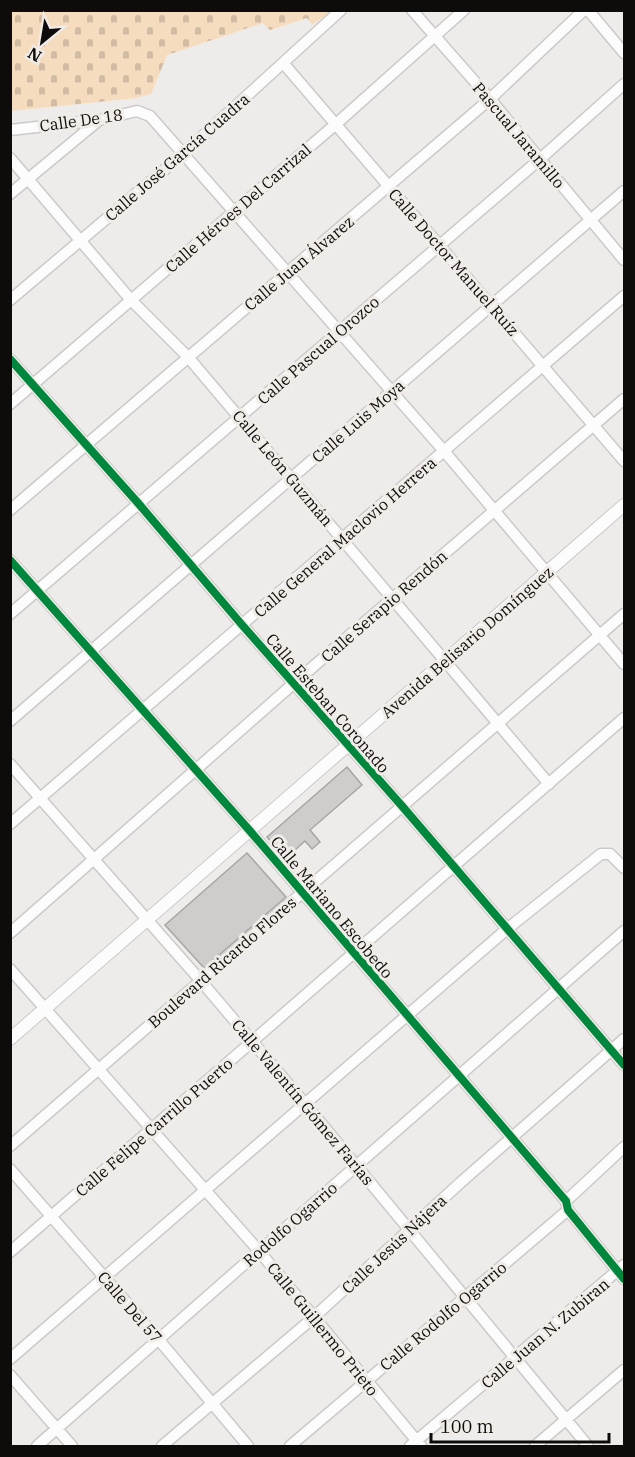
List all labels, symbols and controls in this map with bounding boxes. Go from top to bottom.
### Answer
north arrow [12,12,72,72]
text: N [24,43,45,67]
street label: Pascual Jaramillo [469,78,569,192]
street label: Calle José García Cuadra [101,89,254,225]
street label: Calle De 18 [38,104,124,136]
street label: Calle Héroes Del Carrizal [161,139,315,277]
street label: Calle Doctor Manuel Ruíz [385,184,523,340]
street label: Calle Juan Álvarez [239,211,358,315]
street label: Calle Pascual Orozco [253,292,383,408]
street label: Calle Luis Moya [307,375,409,467]
street label: Calle León Guzmán [229,406,337,530]
street label: Calle General Maclovio Herrera [250,452,440,622]
street label: Calle Serapio Rendón [317,546,451,666]
street label: Avenida Belisario Domínguez [377,562,557,722]
street label: Calle Esteban Coronado [262,629,394,777]
street label: Calle Mariano Escobedo [267,832,397,982]
street label: Boulevard Ricardo Flores [144,892,300,1032]
street label: Calle Valentín Gómez Farías [228,1015,378,1189]
street label: Calle Felipe Carrillo Puerto [71,1053,237,1201]
street label: Rodolfo Ogarrio [239,1178,341,1270]
street label: Calle Jesús Nájera [337,1190,451,1298]
street label: Calle Rodolfo Ogarrio [376,1257,510,1375]
street label: Calle Guillermo Prieto [263,1258,383,1400]
street label: Calle Del 57 [93,1267,167,1347]
street label: Calle Juan N. Zubiran [477,1274,613,1392]
scale bar [431,1406,610,1444]
text: 100 m [440,1415,494,1438]

